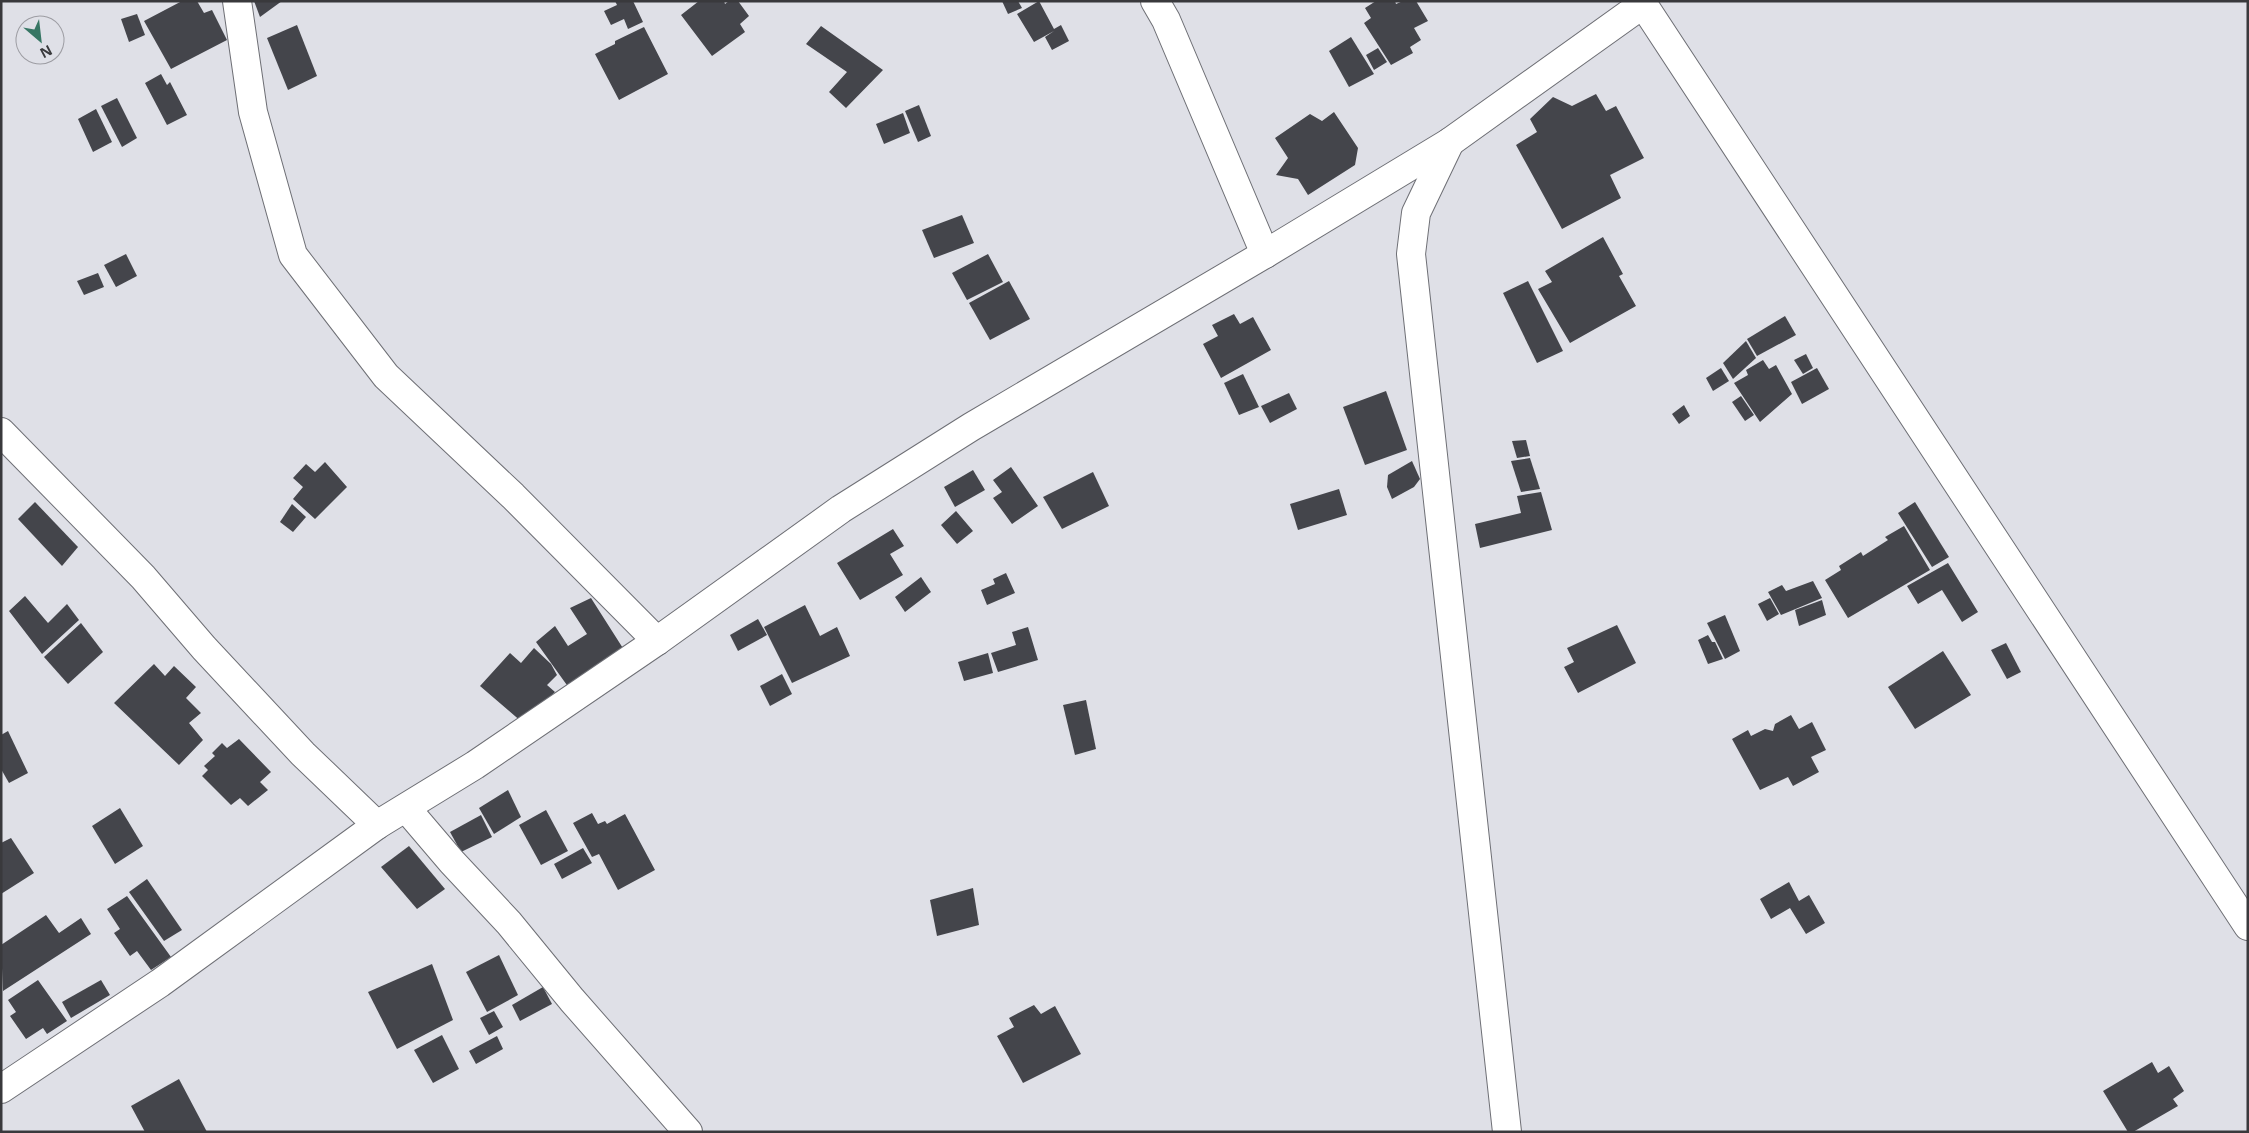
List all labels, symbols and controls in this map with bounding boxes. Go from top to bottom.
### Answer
north arrow [15,15,65,65]
text: N [37,41,56,63]

